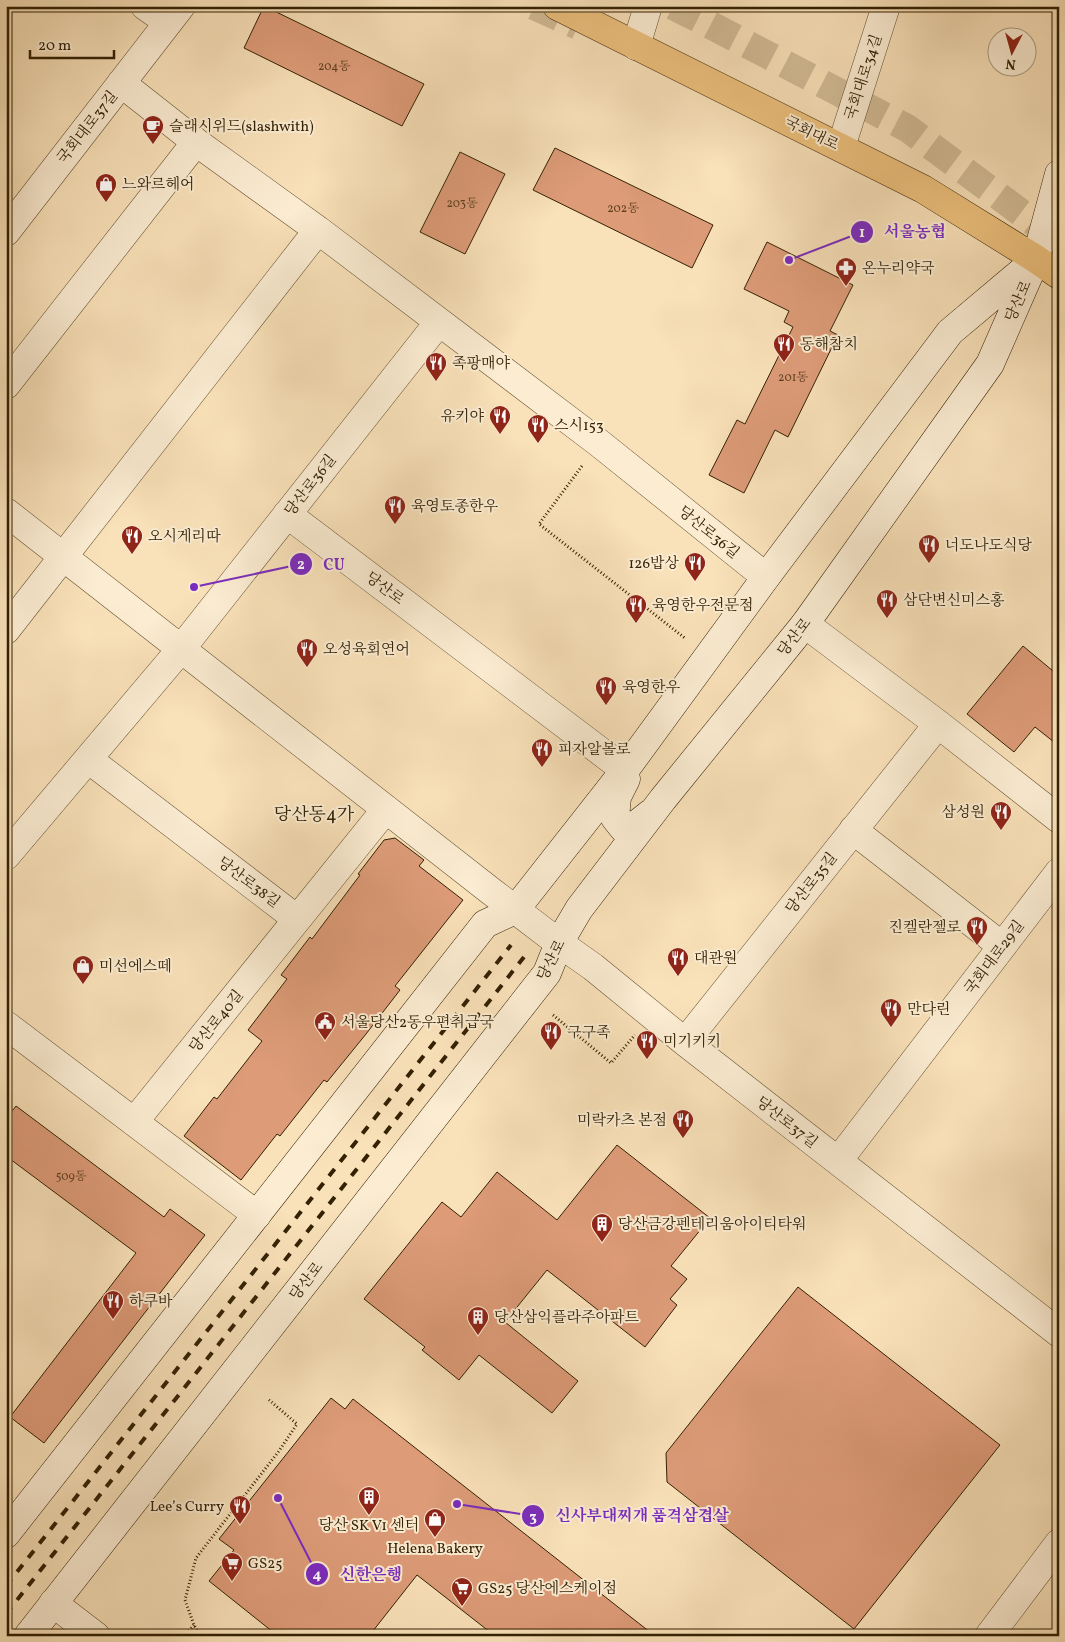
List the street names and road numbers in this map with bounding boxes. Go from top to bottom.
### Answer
street label: 국회대로34길 [841,32,888,123]
street label: 국회대로37길 [53,87,123,169]
street label: 국회대로 [781,112,842,157]
street label: 당산로 [1001,277,1038,326]
street label: 당산로36길 [280,451,342,521]
street label: 당산로36길 [673,502,743,564]
street label: 당산로 [360,568,408,611]
street label: 당산로 [774,614,817,662]
street label: 당산로35길 [781,849,843,919]
street label: 당산로38길 [213,853,284,914]
street label: 국회대로29길 [960,916,1030,999]
street label: 당산로 [533,936,572,985]
street label: 당산로40길 [185,986,249,1058]
street label: 당산로37길 [751,1092,821,1154]
street label: 당산로 [286,1258,329,1306]

